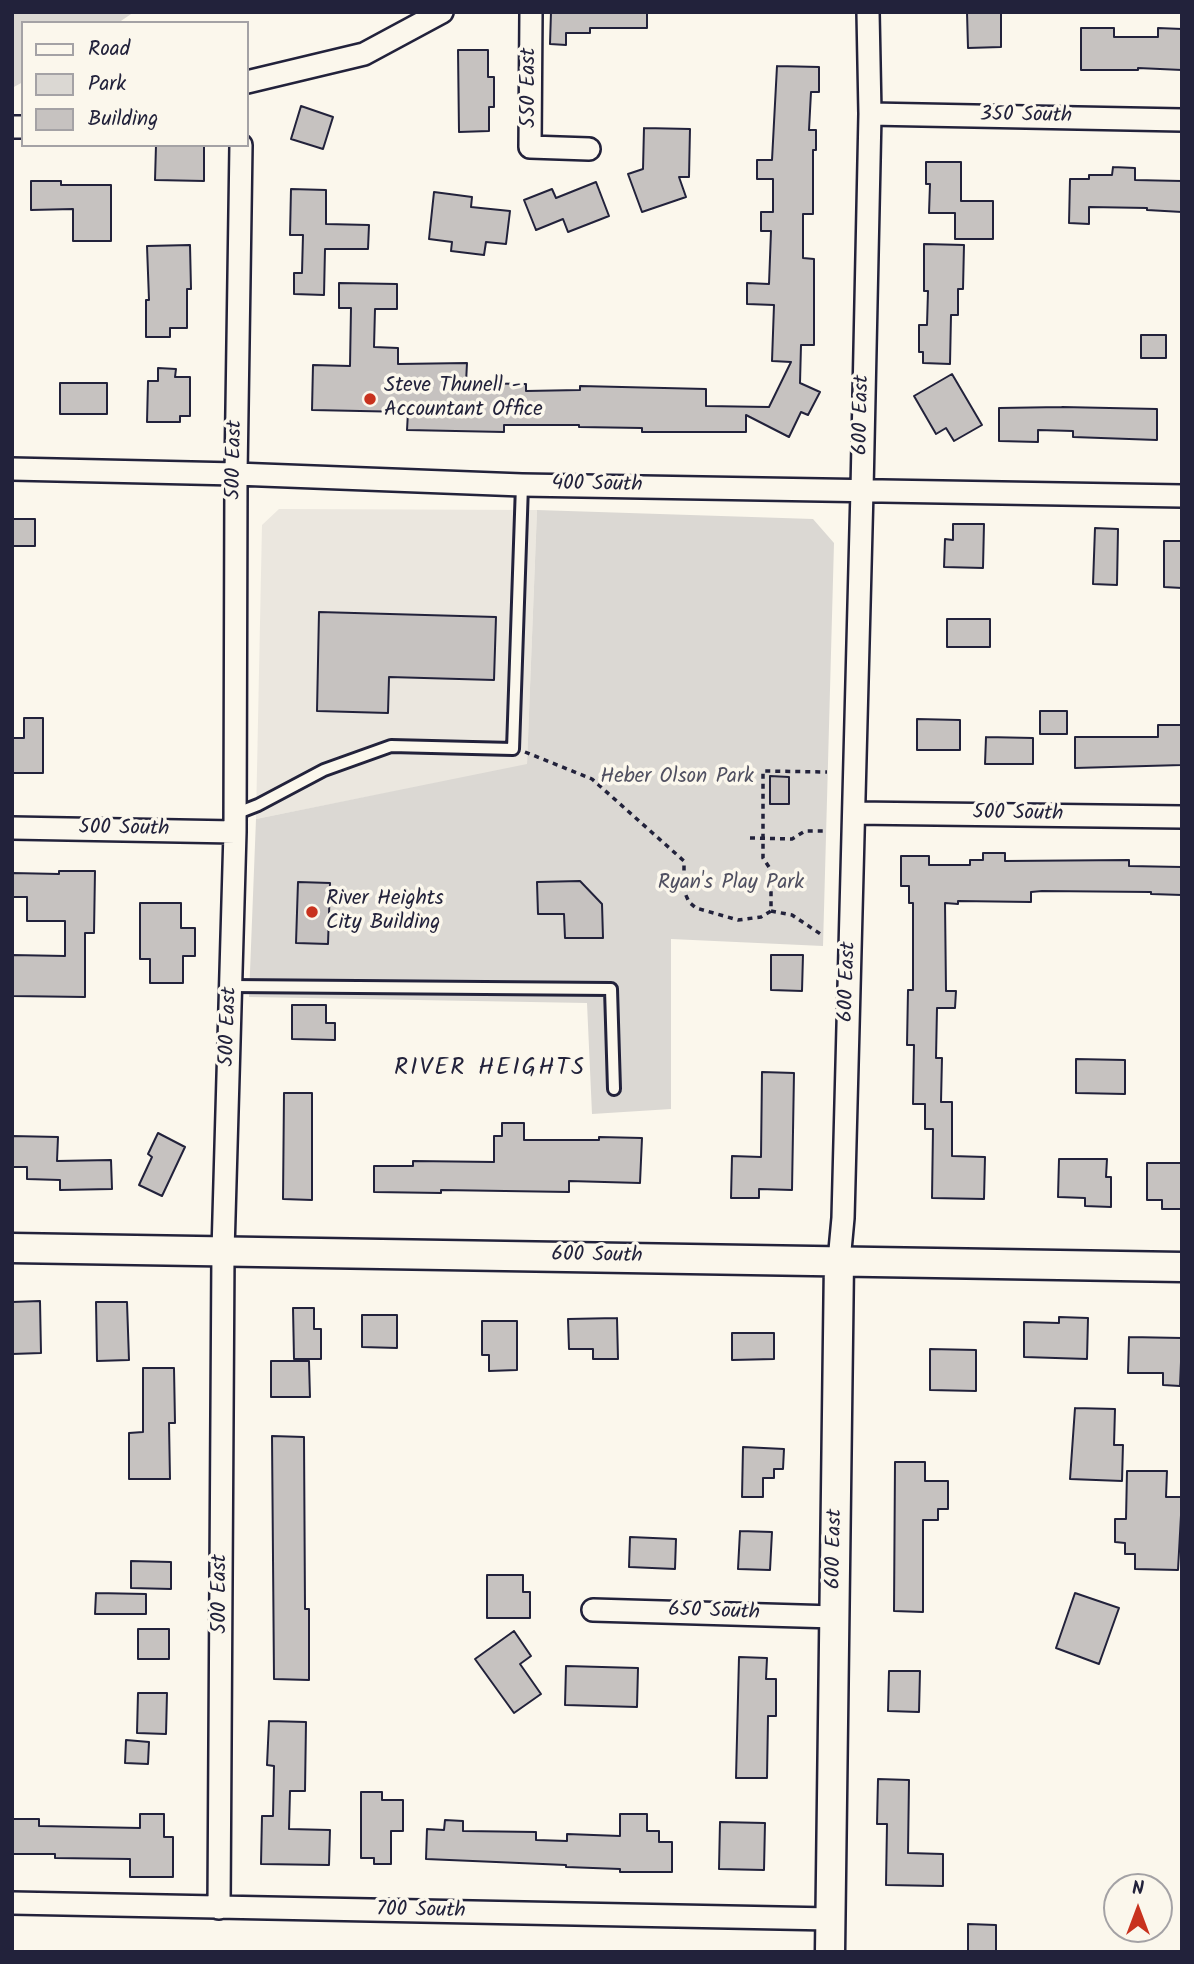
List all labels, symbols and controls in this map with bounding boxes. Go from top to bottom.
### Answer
legend [21,21,248,147]
text: Road [88,33,130,66]
street label: 550 East [517,48,543,128]
text: Park [88,68,126,101]
text: Building [88,103,158,136]
street label: 350 South [980,104,1072,130]
place label: Steve Thunell - Accountant Office [384,374,543,424]
street label: 600 East [850,375,876,455]
marker: Steve Thunell - Accountant Office [362,391,378,407]
street label: 500 East [223,420,249,500]
street label: 400 South [551,473,643,499]
park label: Heber Olson Park [600,765,754,791]
street label: 500 South [972,802,1064,828]
street label: 500 South [78,817,170,843]
park label: Ryan's Play Park [658,871,804,897]
place label: River Heights City Building [326,887,444,937]
marker: River Heights City Building [304,904,320,920]
street label: 600 East [835,941,863,1023]
street label: 500 East [216,987,244,1067]
district label: RIVER HEIGHTS [396,1056,584,1084]
street label: 600 South [551,1244,643,1270]
street label: 600 East [823,1509,849,1589]
street label: 500 East [208,1554,234,1634]
street label: 650 South [668,1599,760,1627]
north arrow [1103,1873,1173,1943]
text: N [1132,1874,1144,1904]
street label: 700 South [376,1899,466,1925]

